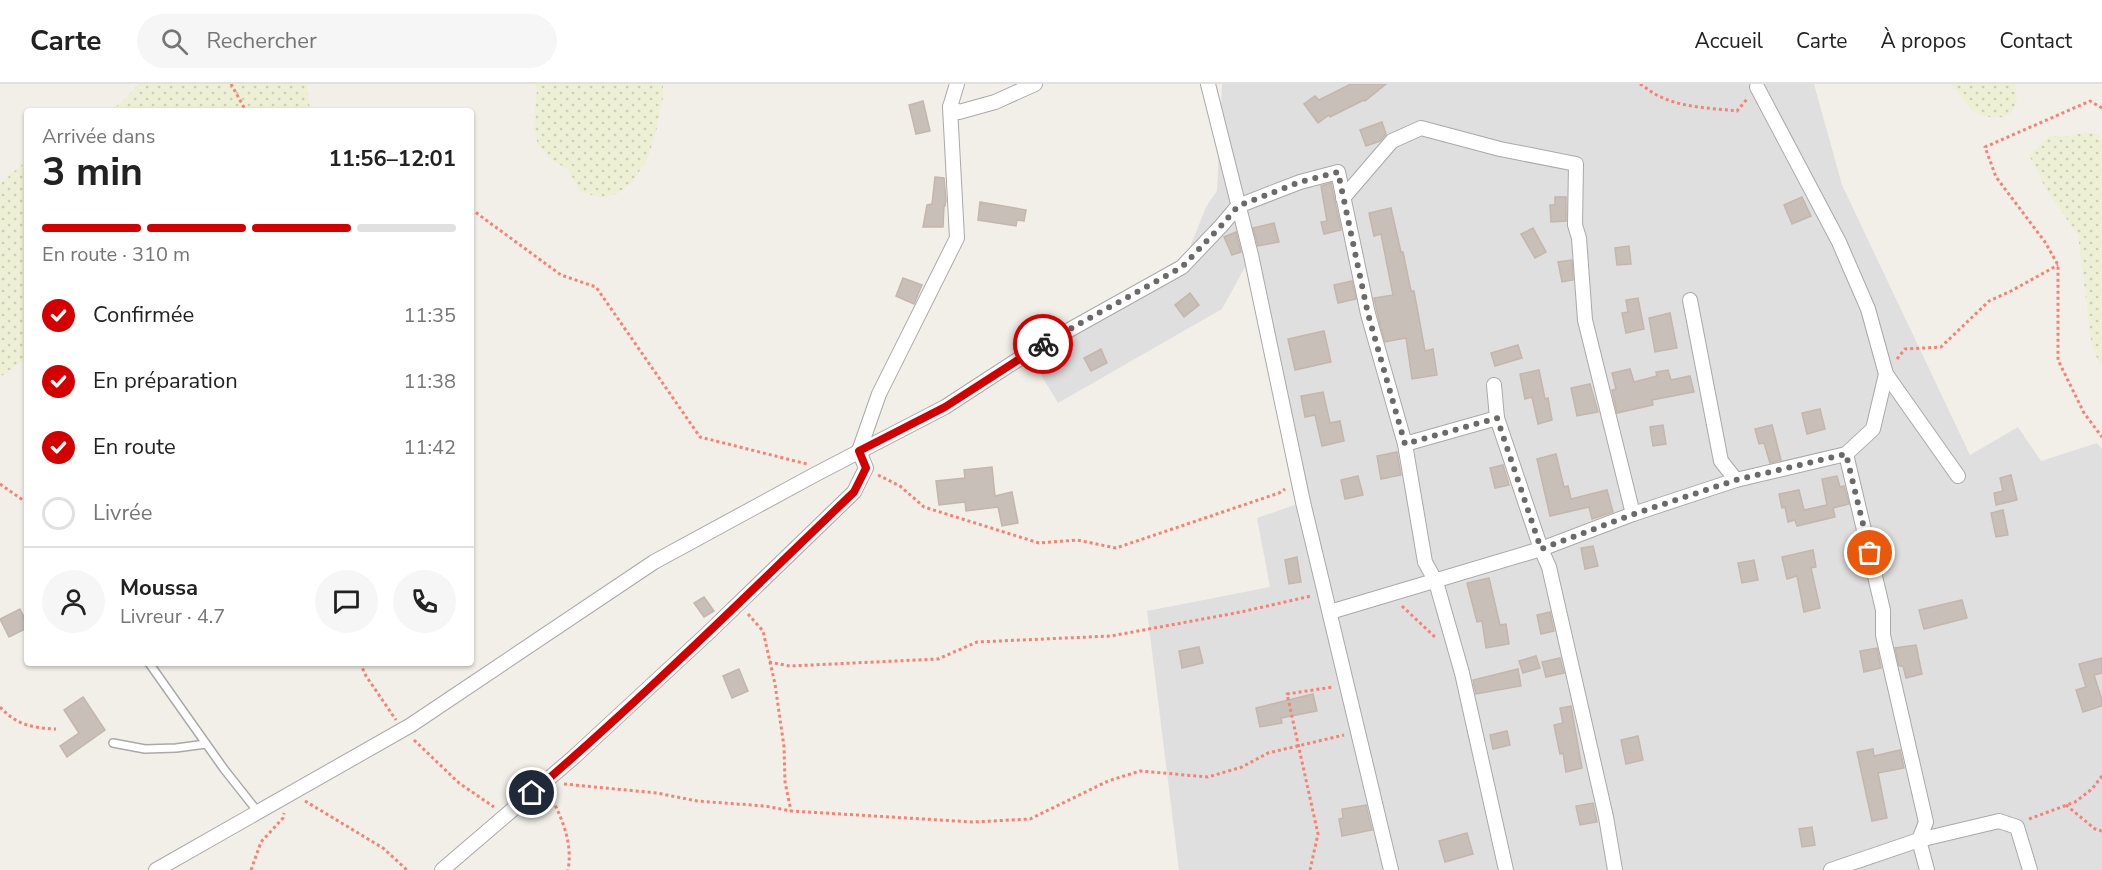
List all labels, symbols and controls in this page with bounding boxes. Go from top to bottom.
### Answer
search box [137,14,557,68]
text: Carte [30,22,101,60]
icon: search [158,25,191,58]
text: Rechercher [206,26,317,56]
text: Accueil [1694,27,1763,55]
text: Carte [1796,27,1847,55]
text: À propos [1880,27,1966,55]
text: Contact [1999,27,2072,55]
text: Arrivée dans [42,123,155,150]
text: 11:56–12:01 [328,144,456,174]
text: 3 min [42,146,143,199]
text: En route · 310 m [42,241,190,268]
icon: check [42,299,75,332]
text: Confirmée [93,300,194,330]
text: 11:35 [403,302,456,329]
courier [1013,314,1073,374]
icon: bike [1027,328,1060,361]
icon: check [42,365,75,398]
text: En préparation [93,366,238,396]
text: 11:38 [403,368,456,395]
icon: check [42,431,75,464]
text: En route [93,432,176,462]
text: 11:42 [403,434,456,461]
text: Livrée [93,498,153,528]
pin [1844,527,1895,578]
icon: bag [1853,536,1886,569]
button: person [42,570,105,633]
button: chat [315,570,378,633]
button: phone [393,570,456,633]
text: Moussa [120,573,198,603]
text: Livreur · 4.7 [120,603,225,630]
pin [506,767,557,818]
icon: home [515,776,548,809]

